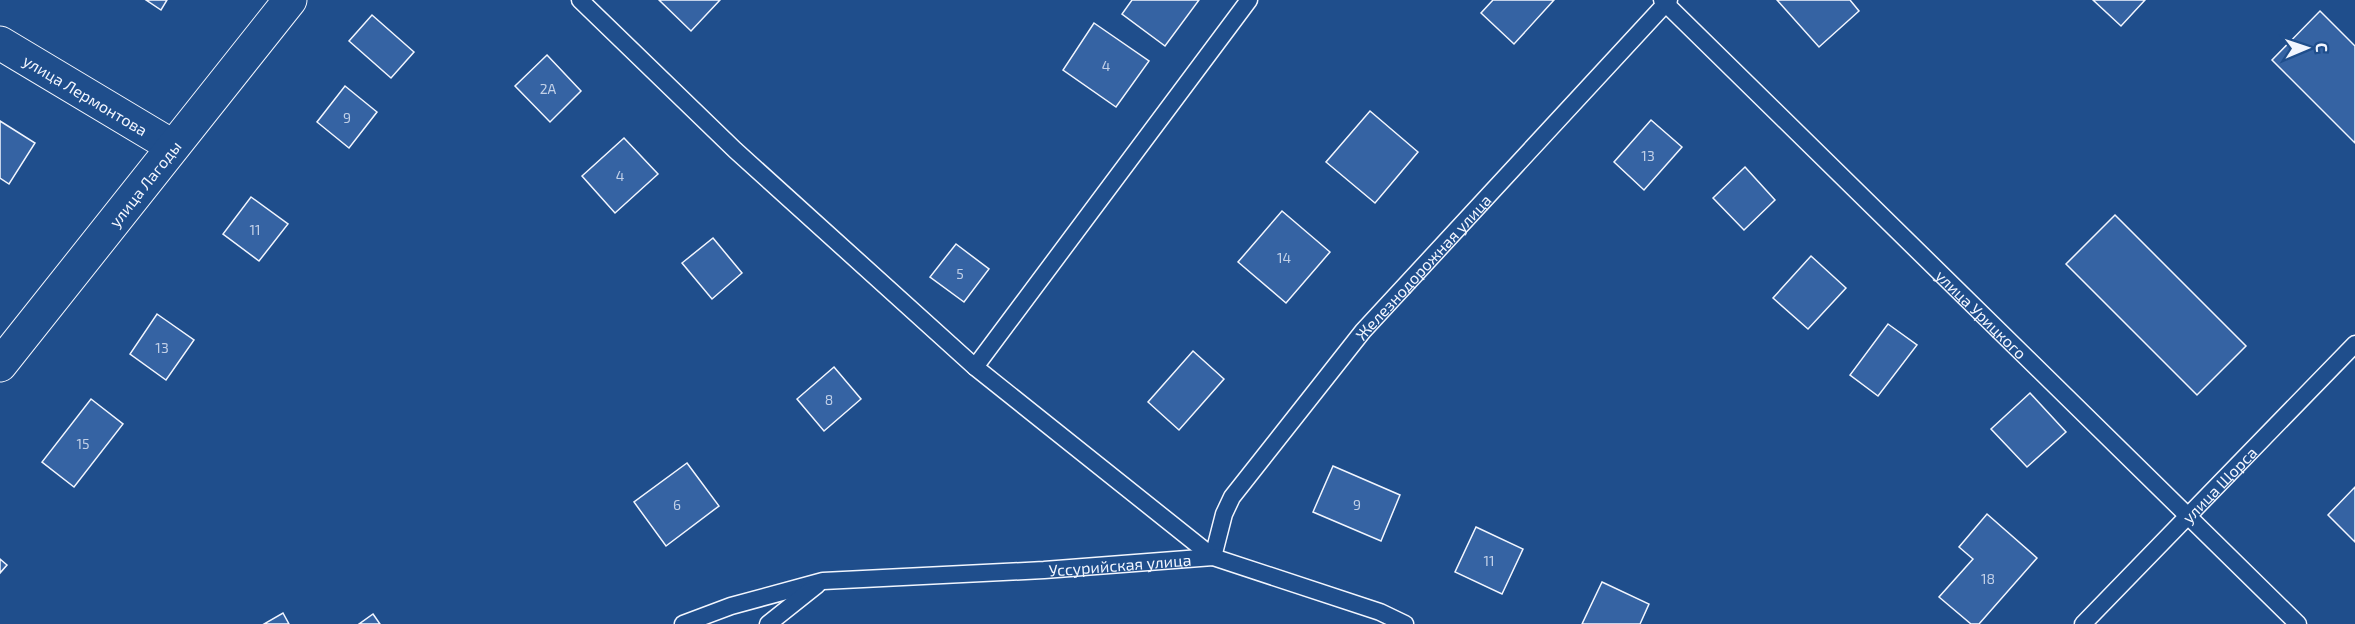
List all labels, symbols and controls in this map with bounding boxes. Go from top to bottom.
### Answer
north arrow [2277,18,2337,78]
text: С [2313,42,2332,52]
street label: улица Лермонтова [20,50,151,139]
house number: 4 [1102,57,1110,74]
house number: 2А [540,80,557,97]
house number: 9 [343,109,351,126]
street label: улица Лагоды [104,136,184,231]
house number: 13 [1641,147,1655,164]
house number: 4 [616,167,624,184]
street label: Железнодорожная улица [1350,190,1494,343]
house number: 11 [249,221,261,238]
house number: 14 [1277,249,1291,266]
house number: 5 [956,265,964,282]
street label: улица Урицкого [1932,265,2031,362]
house number: 13 [155,339,169,356]
house number: 8 [825,391,833,408]
house number: 15 [76,435,90,452]
street label: улица Щорса [2178,442,2260,527]
house number: 6 [673,496,681,513]
house number: 9 [1353,496,1361,513]
street label: Уссурийская улица [1048,549,1192,579]
house number: 11 [1483,552,1495,569]
house number: 18 [1981,570,1995,587]

